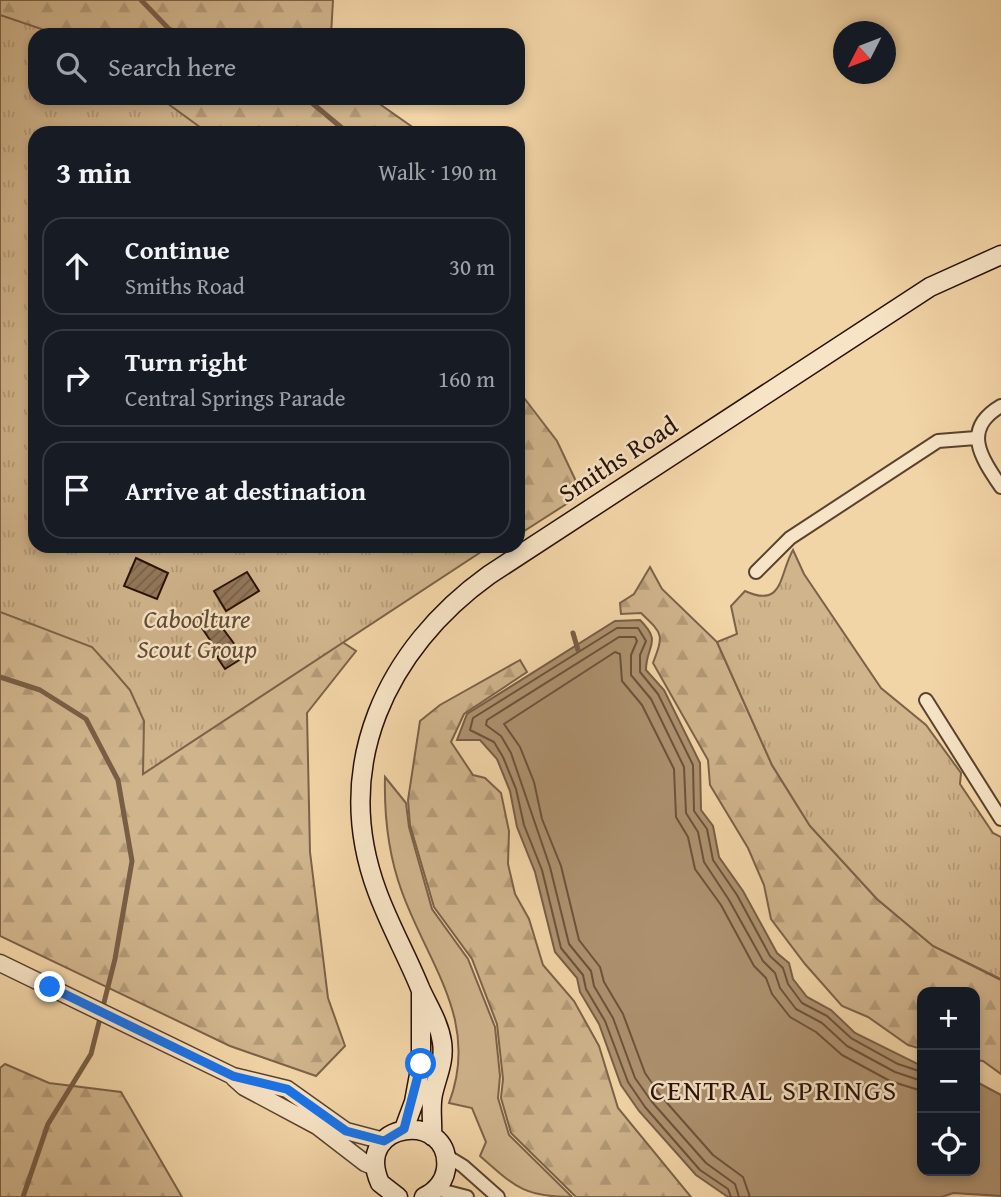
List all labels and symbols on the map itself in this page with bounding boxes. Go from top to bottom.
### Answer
north arrow [833,21,896,84]
street label: Smiths Road [550,405,685,512]
park label: Caboolture Scout Group [137,599,257,668]
route end [34,971,65,1002]
route start [405,1048,436,1079]
district label: CENTRAL SPRINGS [650,1069,898,1110]

